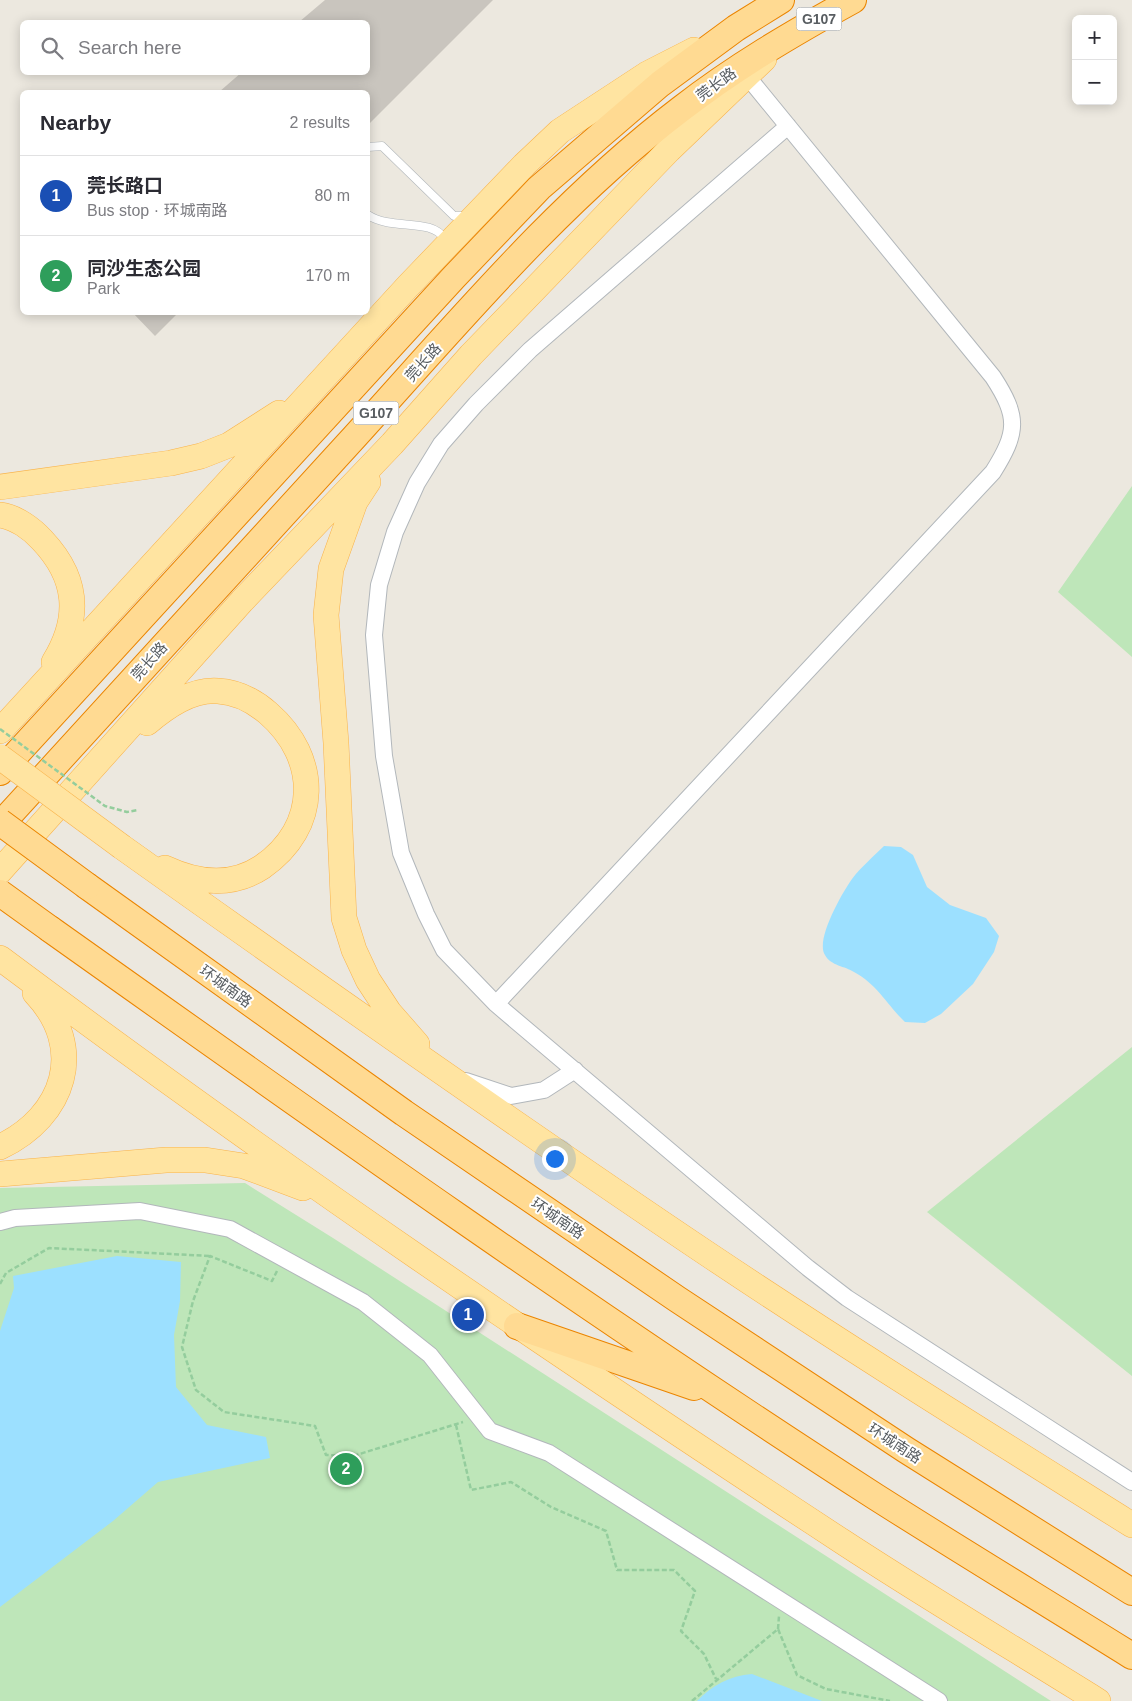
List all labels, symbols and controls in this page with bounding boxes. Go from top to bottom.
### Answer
road number: G107 [796,8,842,30]
map controls [1072,15,1117,105]
button: + [1072,15,1117,60]
search box [20,20,370,75]
icon: search [38,34,66,62]
text: Search here [78,37,182,58]
button: − [1072,60,1117,105]
street label: 莞长路 [693,64,739,104]
text: Nearby [40,111,111,134]
text: 2 results [290,114,350,131]
text: 莞长路口 [87,175,163,196]
text: 1 [52,187,60,204]
text: 80 m [314,187,350,204]
text: Bus stop · 环城南路 [87,202,227,219]
text: 同沙生态公园 [87,258,201,279]
text: 2 [52,267,60,284]
text: 170 m [306,267,350,284]
text: Park [87,280,120,297]
street label: 莞长路 [402,340,444,384]
road number: G107 [354,402,398,424]
street label: 莞长路 [128,639,170,683]
street label: 环城南路 [197,961,255,1011]
your location [542,1146,568,1172]
street label: 环城南路 [528,1194,588,1242]
pin: 1 [452,1296,484,1334]
street label: 环城南路 [865,1420,925,1466]
pin: 2 [330,1450,362,1488]

